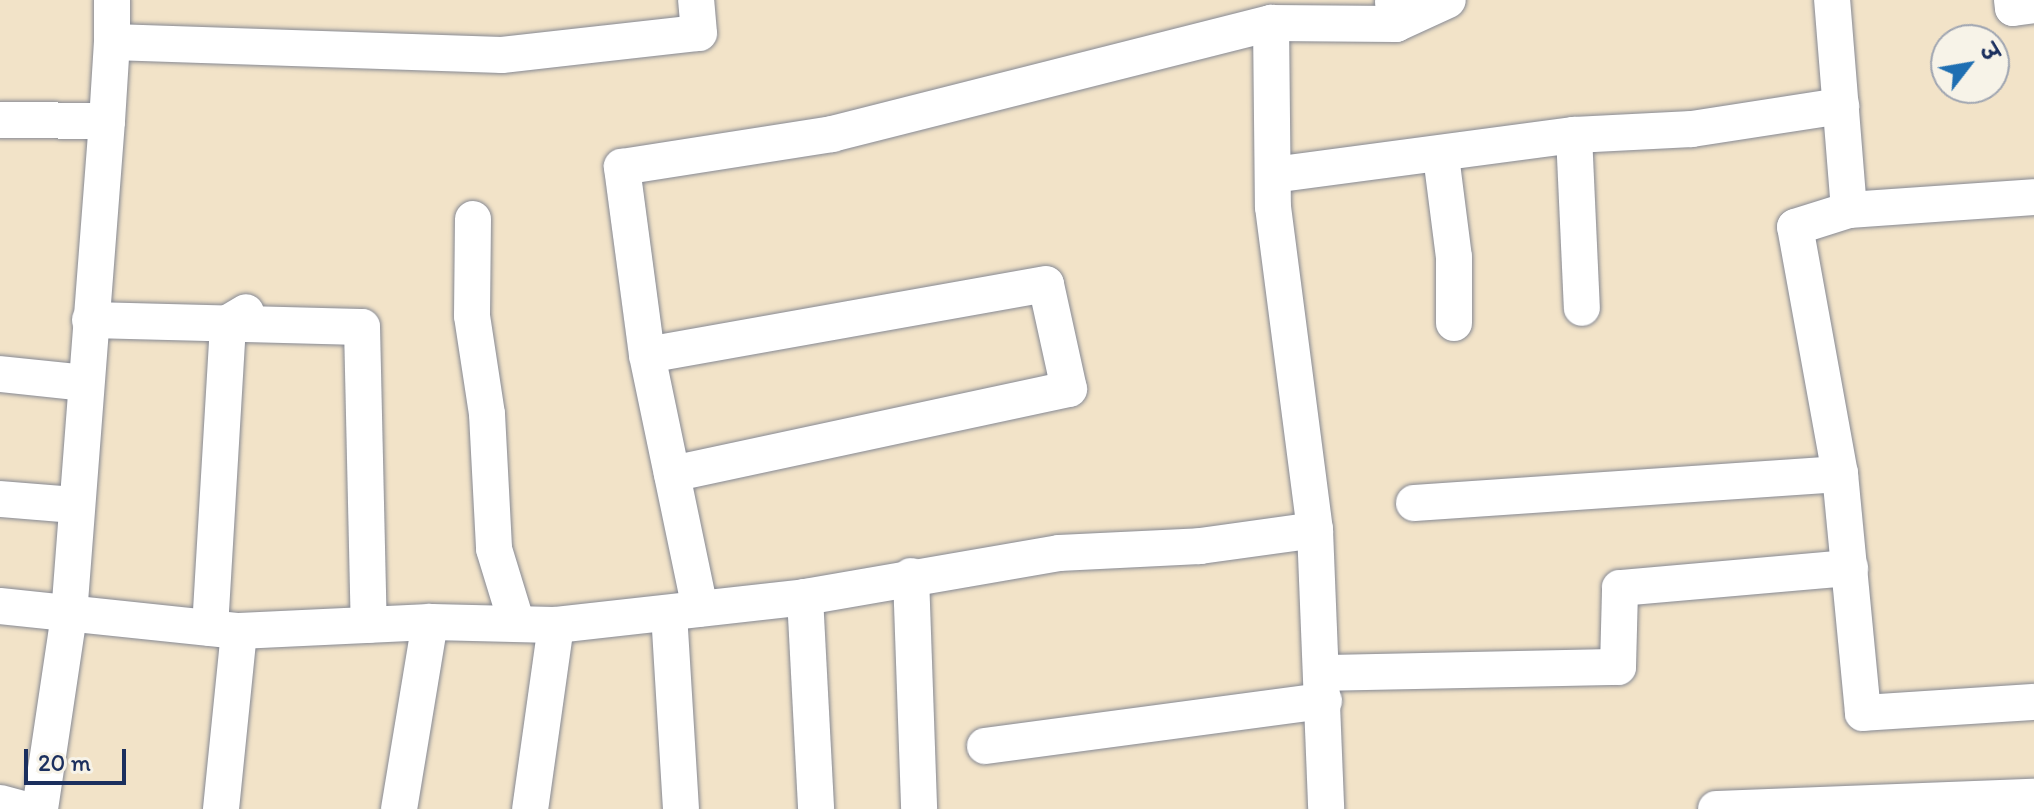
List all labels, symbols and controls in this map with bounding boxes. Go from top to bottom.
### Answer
north arrow [1930,24,2010,104]
text: उ [1974,39,2005,66]
scale bar [28,733,130,783]
text: 20 m [38,748,91,777]

